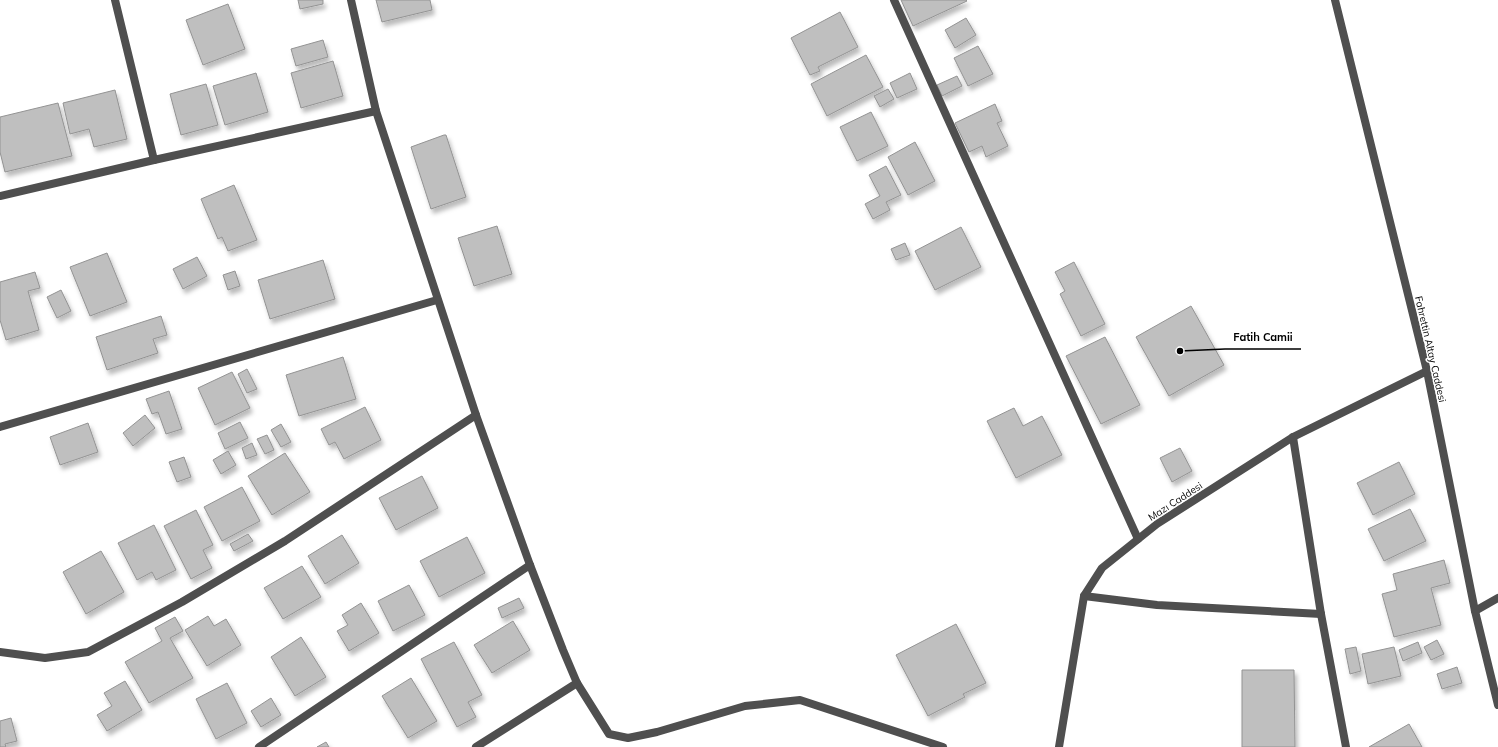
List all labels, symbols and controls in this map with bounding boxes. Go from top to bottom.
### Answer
street label: Fahrettin Altay Caddesi [1412,295,1449,403]
callout: Fatih Camii [1225,326,1301,349]
text: Fatih Camii [1233,330,1293,344]
street label: Mazı Caddesi [1146,479,1205,524]

